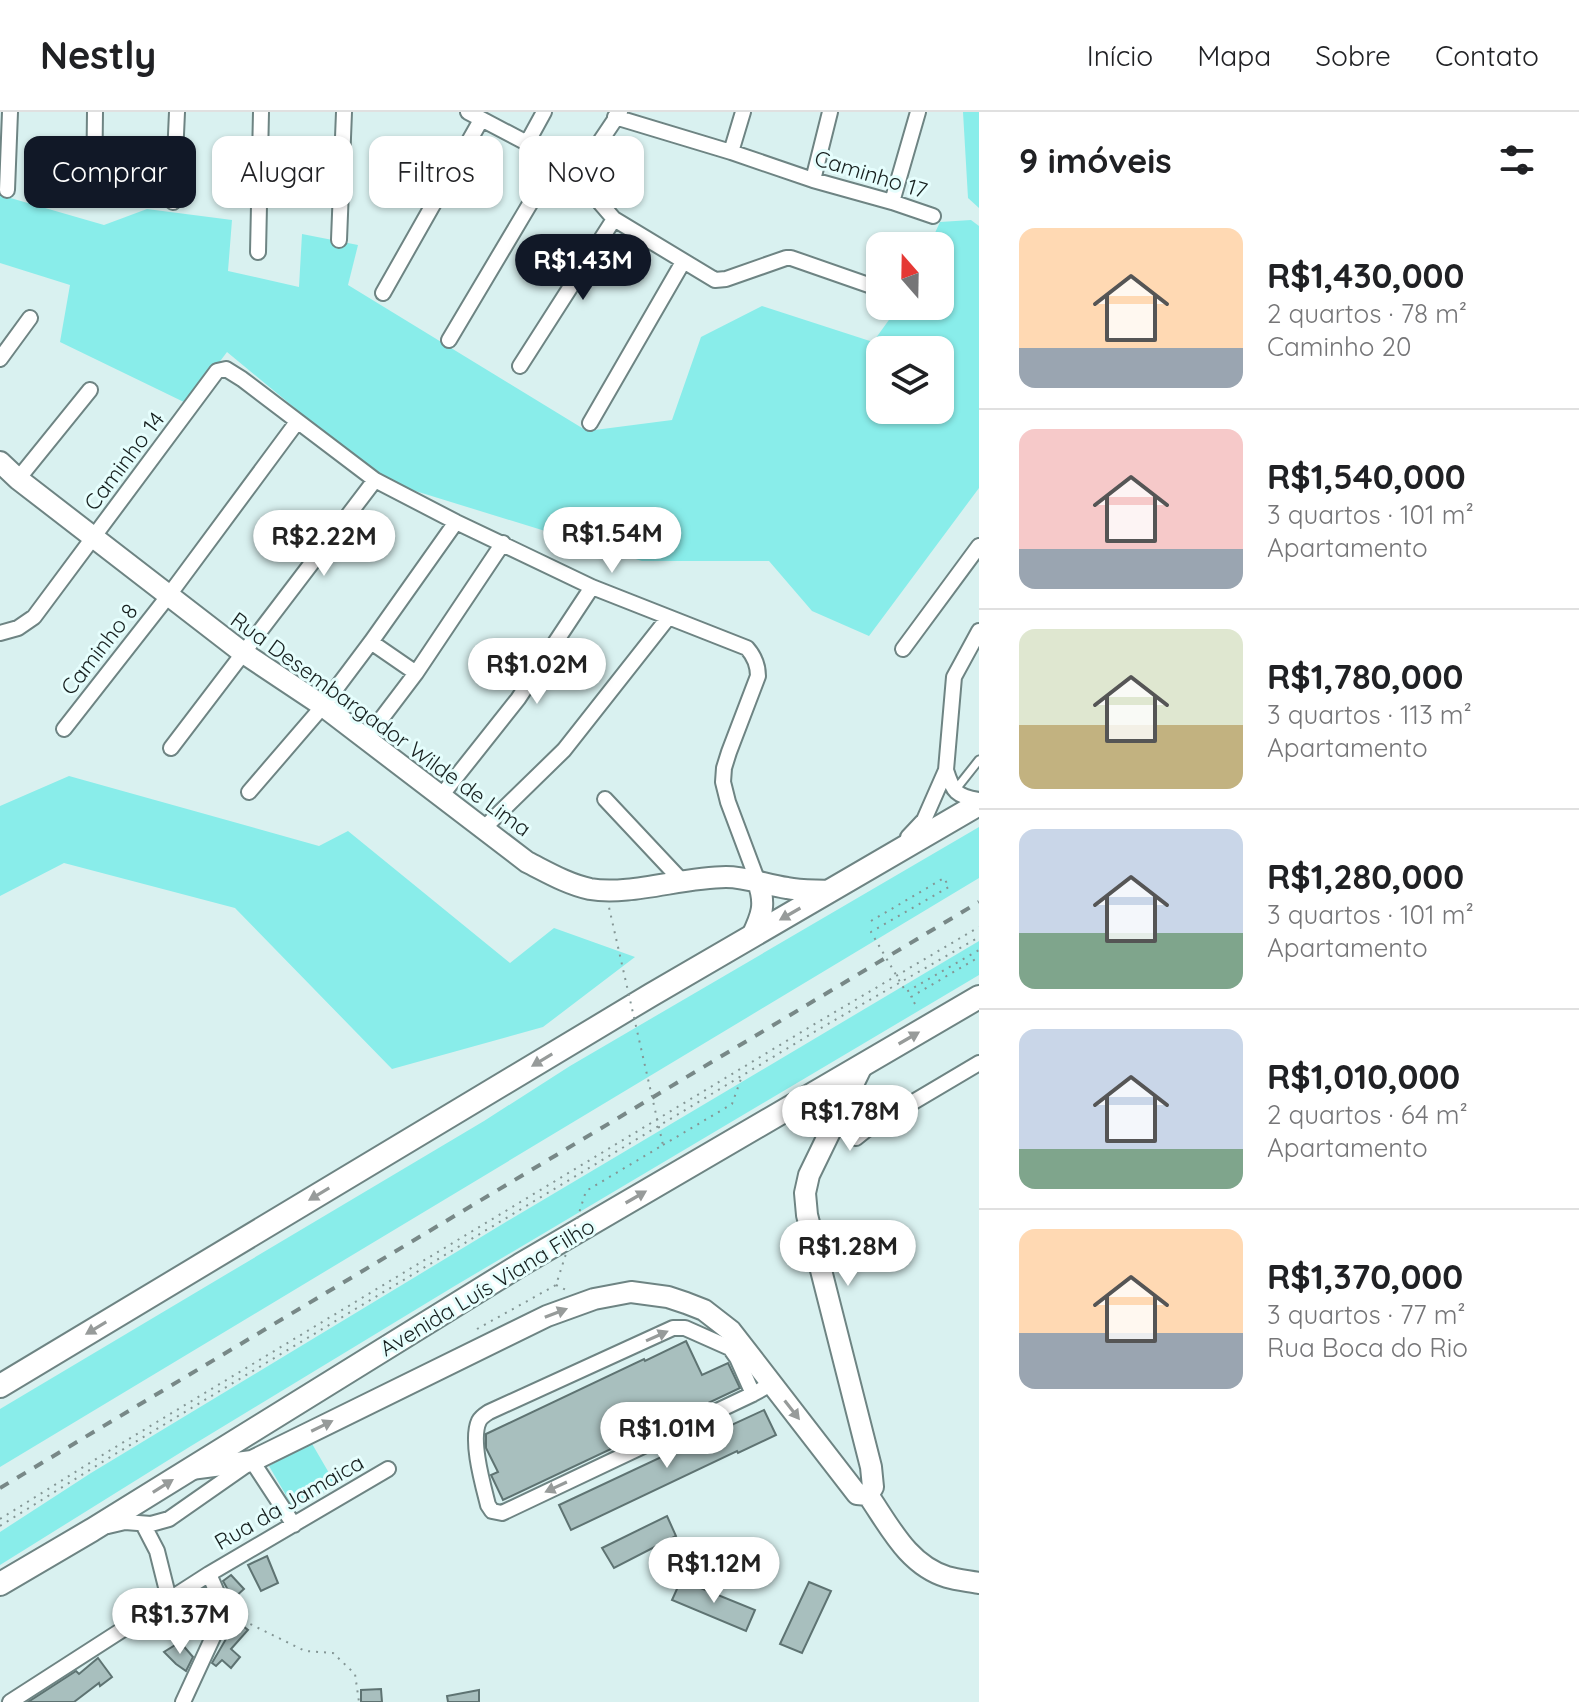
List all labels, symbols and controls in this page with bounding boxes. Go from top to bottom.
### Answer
text: Nestly [40,31,156,79]
text: Início [1087,38,1153,73]
text: Mapa [1197,38,1271,73]
text: Sobre [1315,38,1391,73]
text: Contato [1435,38,1539,73]
chip: Comprar [24,136,196,208]
chip: Alugar [212,136,353,208]
chip: Filtros [369,136,503,208]
chip: Novo [519,136,644,208]
icon: filters [1495,138,1539,182]
text: 9 imóveis [1019,139,1172,182]
street label: Caminho 17 [811,144,931,204]
north arrow [866,232,954,320]
map controls [866,232,954,424]
pin: R$1.43M [509,234,657,302]
text: R$1.43M [533,243,633,276]
text: R$1,430,000 [1267,254,1464,297]
icon: home [1083,260,1179,356]
text: 2 quartos · 78 m² [1267,297,1467,330]
text: Caminho 20 [1267,330,1411,363]
button: layers [866,336,954,424]
street label: Caminho 14 [78,406,170,516]
text: R$1,540,000 [1267,455,1466,498]
icon: home [1083,461,1179,557]
text: 3 quartos · 101 m² [1267,498,1474,531]
pin: R$1.54M [538,507,686,575]
pin: R$2.22M [250,510,398,578]
text: R$1.54M [561,516,663,549]
text: R$2.22M [271,519,377,552]
text: Apartamento [1267,531,1428,564]
street label: Caminho 8 [54,597,144,701]
street label: Rua Desembargador Wilde de Lima [225,606,537,842]
pin: R$1.02M [463,638,611,706]
text: R$1.02M [486,647,588,680]
text: R$1,780,000 [1267,655,1463,698]
icon: home [1083,661,1179,757]
text: 3 quartos · 113 m² [1267,698,1472,731]
text: Apartamento [1267,731,1428,764]
text: R$1,280,000 [1267,855,1464,898]
icon: home [1083,861,1179,957]
text: 3 quartos · 101 m² [1267,898,1474,931]
one-way arrow [779,907,802,921]
text: Apartamento [1267,931,1428,964]
one-way arrow [898,1031,920,1045]
one-way arrow [531,1053,553,1067]
text: R$1,010,000 [1267,1055,1460,1098]
icon: home [1083,1061,1179,1157]
pin: R$1.78M [776,1085,924,1153]
text: R$1.78M [800,1094,900,1127]
text: 2 quartos · 64 m² [1267,1098,1468,1131]
text: Apartamento [1267,1131,1428,1164]
one-way arrow [308,1186,330,1200]
one-way arrow [625,1190,647,1204]
street label: Avenida Luís Viana Filho [375,1212,599,1362]
pin: R$1.28M [774,1220,922,1288]
text: R$1.28M [798,1229,898,1262]
text: R$1,370,000 [1267,1255,1463,1298]
icon: home [1083,1261,1179,1357]
text: 3 quartos · 77 m² [1267,1298,1466,1331]
one-way arrow [544,1306,568,1319]
one-way arrow [85,1320,107,1334]
one-way arrow [645,1329,669,1342]
text: Rua Boca do Rio [1267,1331,1468,1364]
one-way arrow [783,1400,800,1421]
pin: R$1.01M [593,1402,741,1470]
text: R$1.01M [618,1411,716,1444]
one-way arrow [311,1420,334,1433]
street label: Rua da Jamaica [209,1448,369,1556]
one-way arrow [152,1480,174,1494]
one-way arrow [545,1480,568,1494]
pin: R$1.12M [640,1537,788,1605]
text: R$1.12M [667,1546,761,1579]
pin: R$1.37M [106,1588,254,1656]
text: R$1.37M [130,1597,230,1630]

